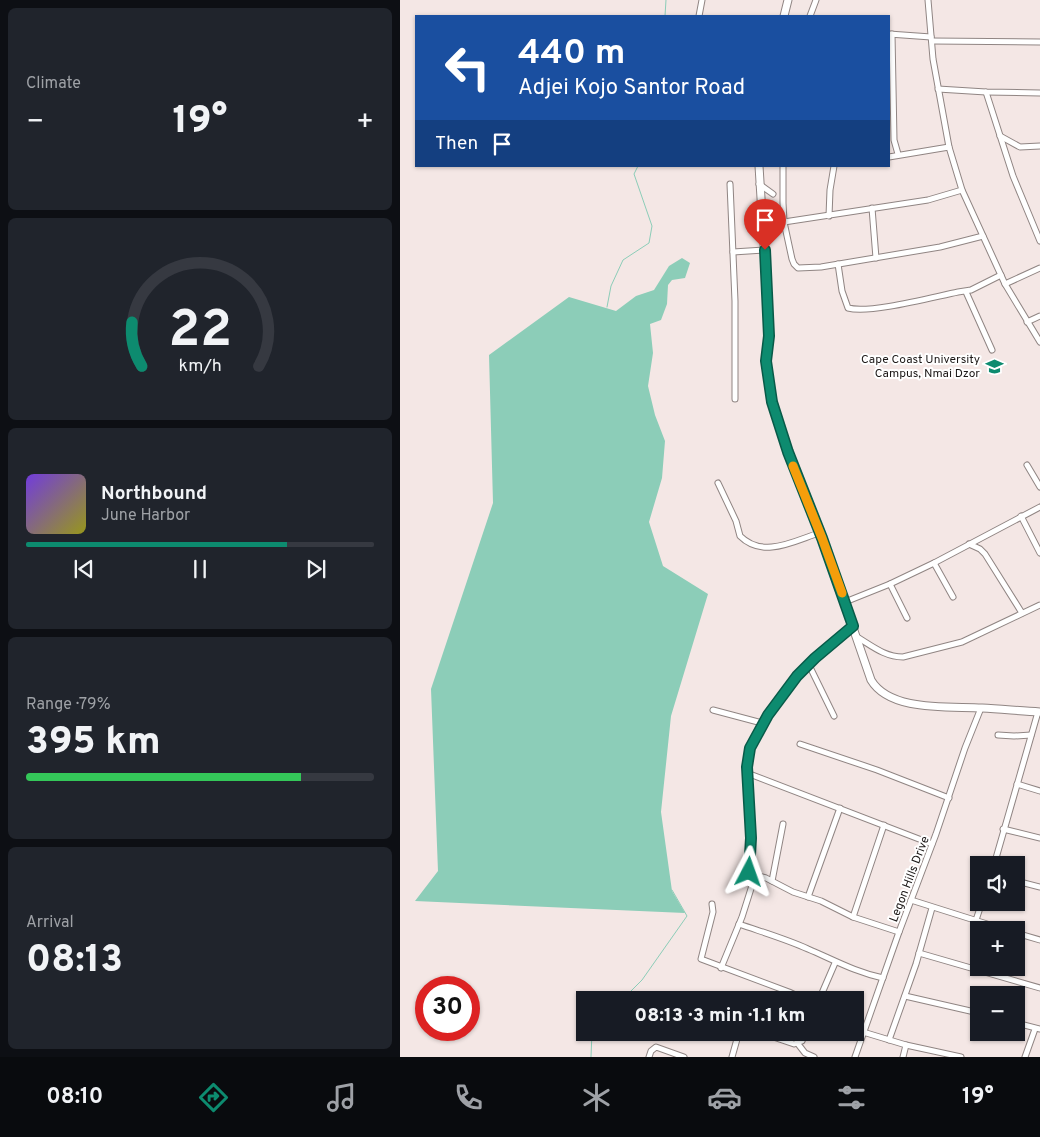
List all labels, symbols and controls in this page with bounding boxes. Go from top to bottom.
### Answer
text: 440 m [518,32,625,76]
icon: left [435,35,500,100]
text: Climate [26,74,81,94]
text: Adjei Kojo Santor Road [518,75,745,102]
text: 19° [172,98,228,147]
text: − [26,105,44,141]
text: + [356,105,374,141]
icon: arrive [488,130,516,158]
text: Then [435,132,478,156]
pin [744,199,786,250]
icon: arrive [751,206,779,234]
text: 22 [168,299,232,365]
place label: Cape Coast University Campus, Nmai Dzor [861,352,980,382]
text: km/h [178,355,222,378]
school or university icon: Cape Coast University Campus, Nmai Dzor [984,356,1004,376]
text: Northbound [101,482,207,506]
text: June Harbor [101,506,190,526]
icon: previous [70,555,98,583]
icon: pause [186,555,214,583]
icon: next [302,555,330,583]
text: Range · 79% [26,695,111,715]
text: 395 km [26,719,161,768]
street label: Legon Hills Drive [886,834,934,925]
position arrow [722,845,774,897]
map controls [970,856,1025,1041]
button: sound [970,856,1025,911]
text: Arrival [26,913,74,933]
button: + [970,921,1025,976]
text: 08:13 [26,937,123,986]
speed limit sign: 30 [415,976,480,1041]
button: − [970,986,1025,1041]
text: 08:13 · 3 min · 1.1 km [635,1004,805,1028]
icon: directions [196,1080,231,1115]
icon: music [324,1080,359,1115]
icon: phone [451,1080,486,1115]
icon: climate [579,1080,614,1115]
icon: car [707,1080,742,1115]
icon: filters [834,1080,869,1115]
text: 08:10 [46,1084,103,1111]
text: 19° [962,1084,994,1111]

